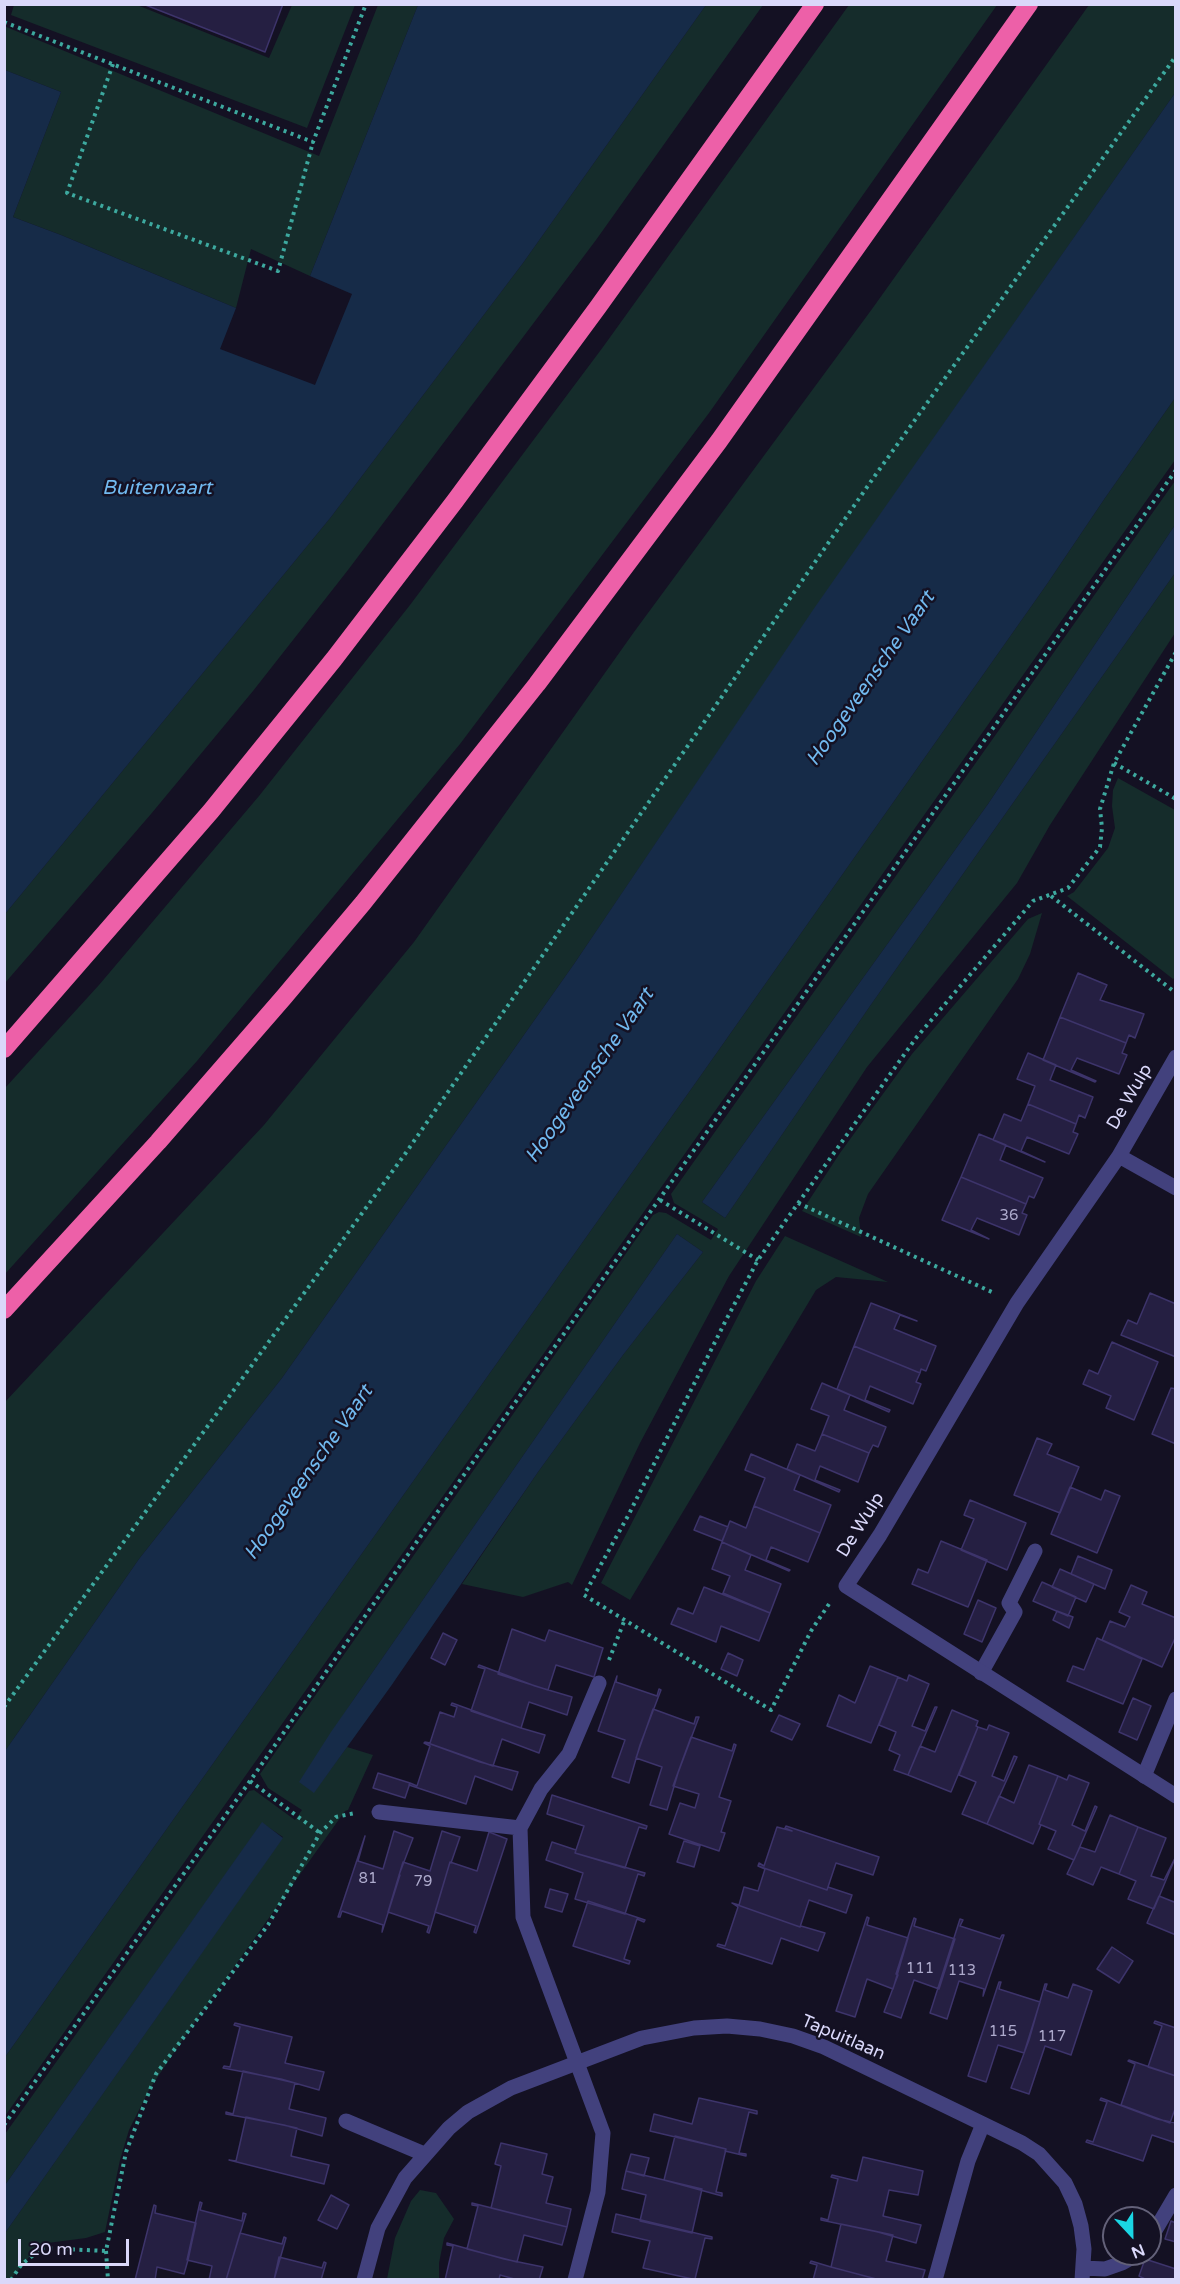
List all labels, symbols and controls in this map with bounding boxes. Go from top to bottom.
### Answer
water label: Buitenvaart [102,477,212,501]
water label: Hoogeveensche Vaart [802,587,940,771]
water label: Hoogeveensche Vaart [521,984,659,1168]
street label: De Wulp [1103,1060,1157,1134]
house number: 36 [1000,1207,1018,1225]
water label: Hoogeveensche Vaart [240,1381,378,1565]
street label: De Wulp [833,1489,889,1561]
house number: 81 [359,1870,377,1888]
house number: 79 [414,1873,432,1891]
house number: 111 [906,1960,934,1978]
house number: 113 [948,1962,976,1980]
street label: Tapuitlaan [798,2011,888,2065]
house number: 115 [989,2023,1017,2041]
house number: 117 [1038,2028,1066,2046]
north arrow [1102,2206,1162,2266]
scale bar [21,2227,132,2265]
text: 20 m [29,2238,73,2260]
text: N [1128,2239,1148,2263]

